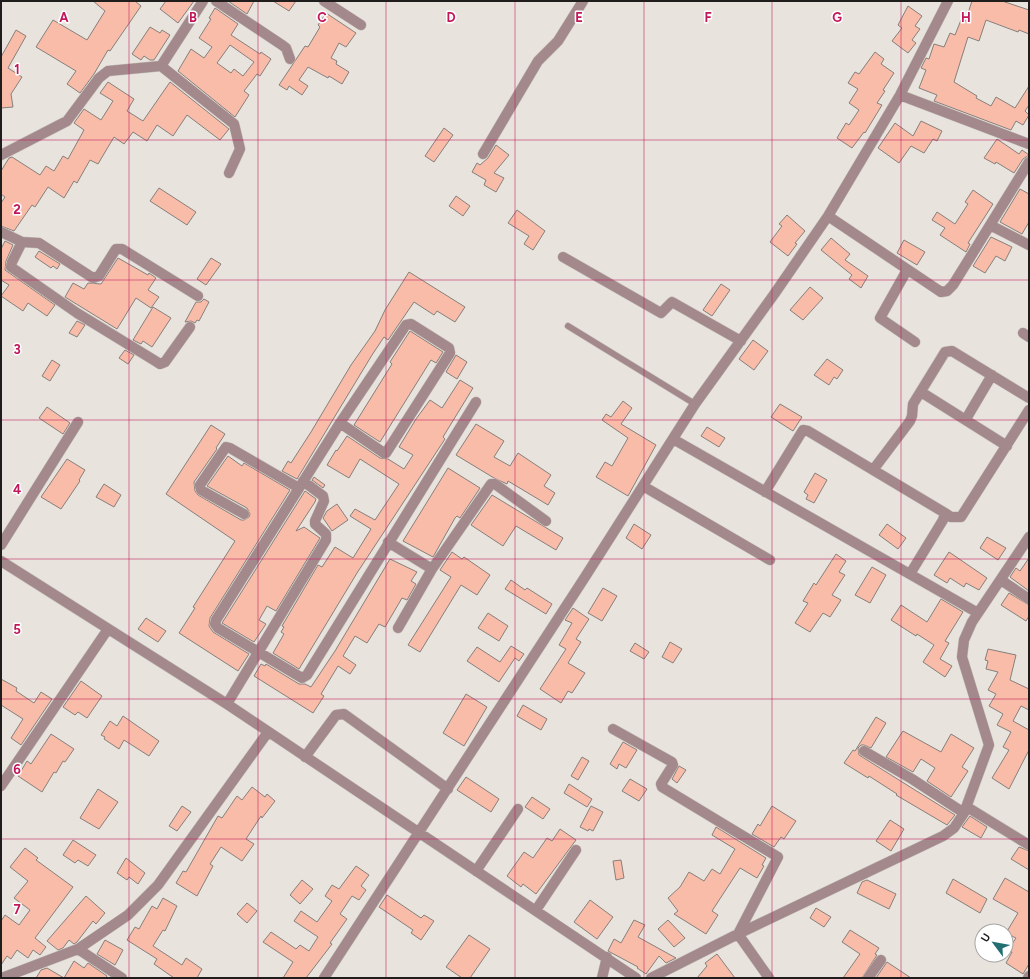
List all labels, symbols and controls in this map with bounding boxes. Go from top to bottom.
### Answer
text: A [59,10,69,25]
text: B [189,10,197,25]
text: C [317,10,327,25]
text: D [446,10,456,25]
text: E [575,10,583,25]
text: F [704,10,712,25]
text: G [832,10,842,25]
text: H [961,10,971,25]
text: 1 [14,62,20,77]
text: 2 [13,202,21,217]
text: 3 [13,342,21,357]
text: 4 [13,482,21,497]
text: 5 [13,622,21,637]
text: 6 [13,762,21,777]
text: 7 [13,902,21,917]
north arrow [974,923,1014,963]
text: U [978,931,994,945]

